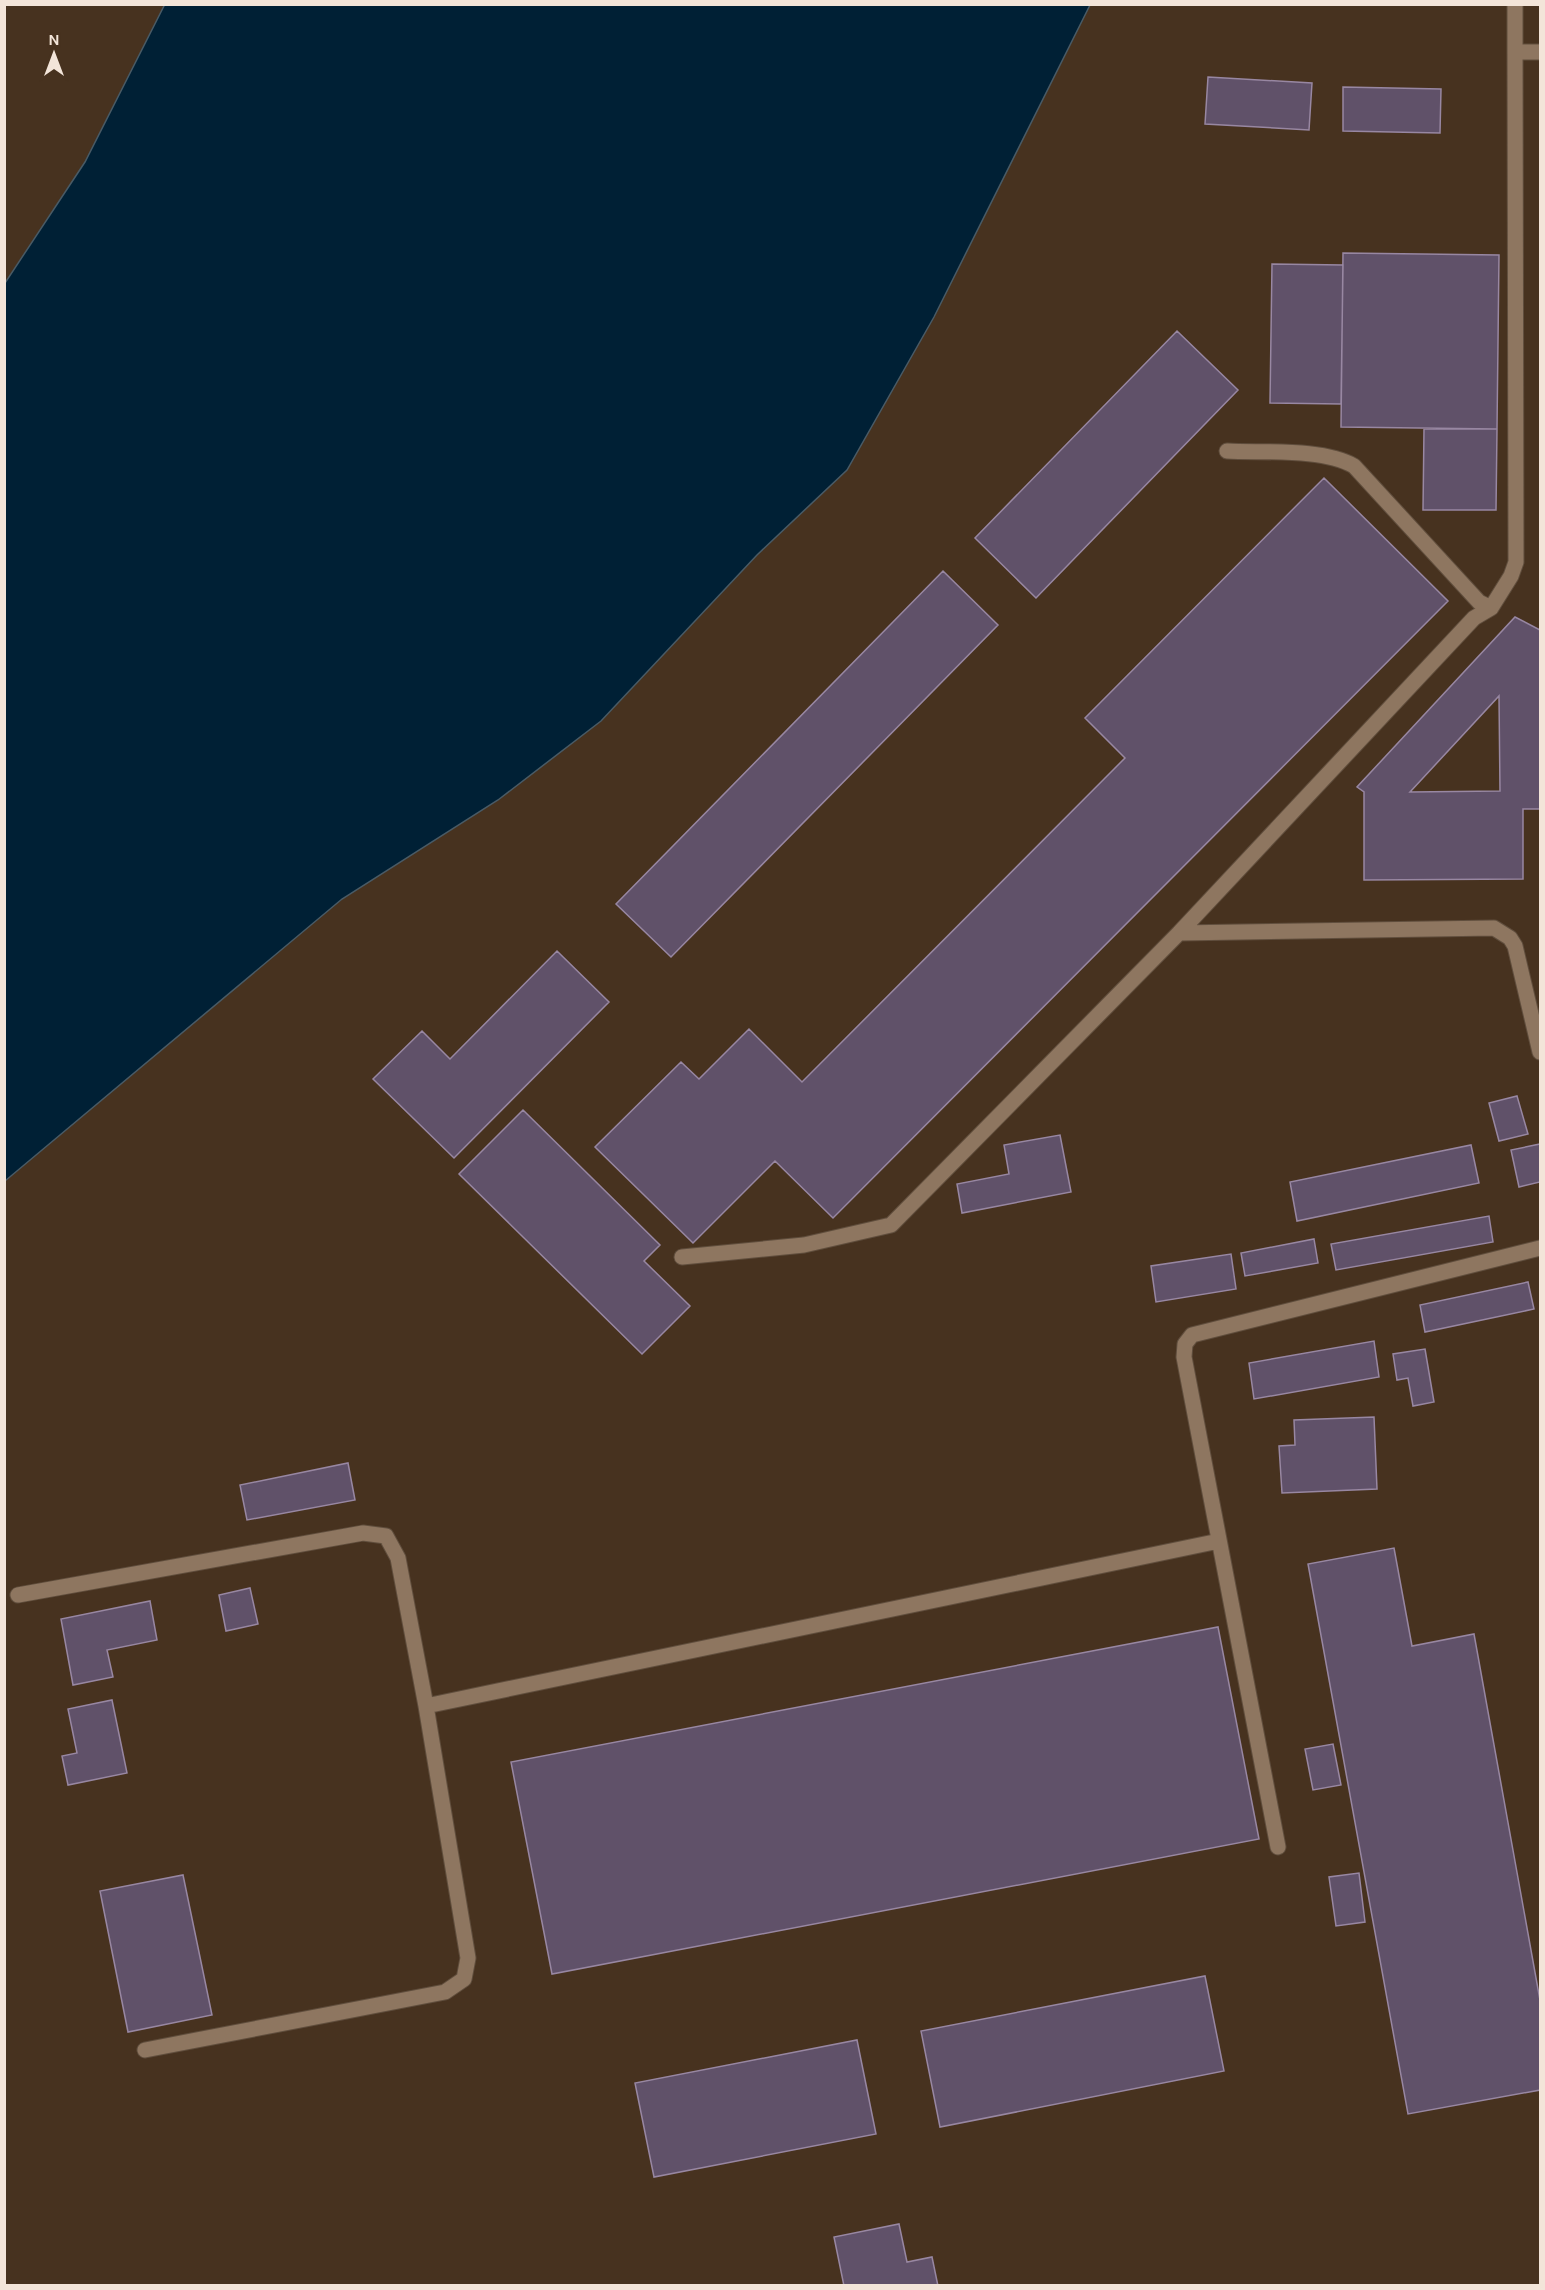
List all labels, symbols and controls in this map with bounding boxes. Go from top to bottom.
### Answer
north arrow [24,24,84,84]
text: N [48,30,60,49]

